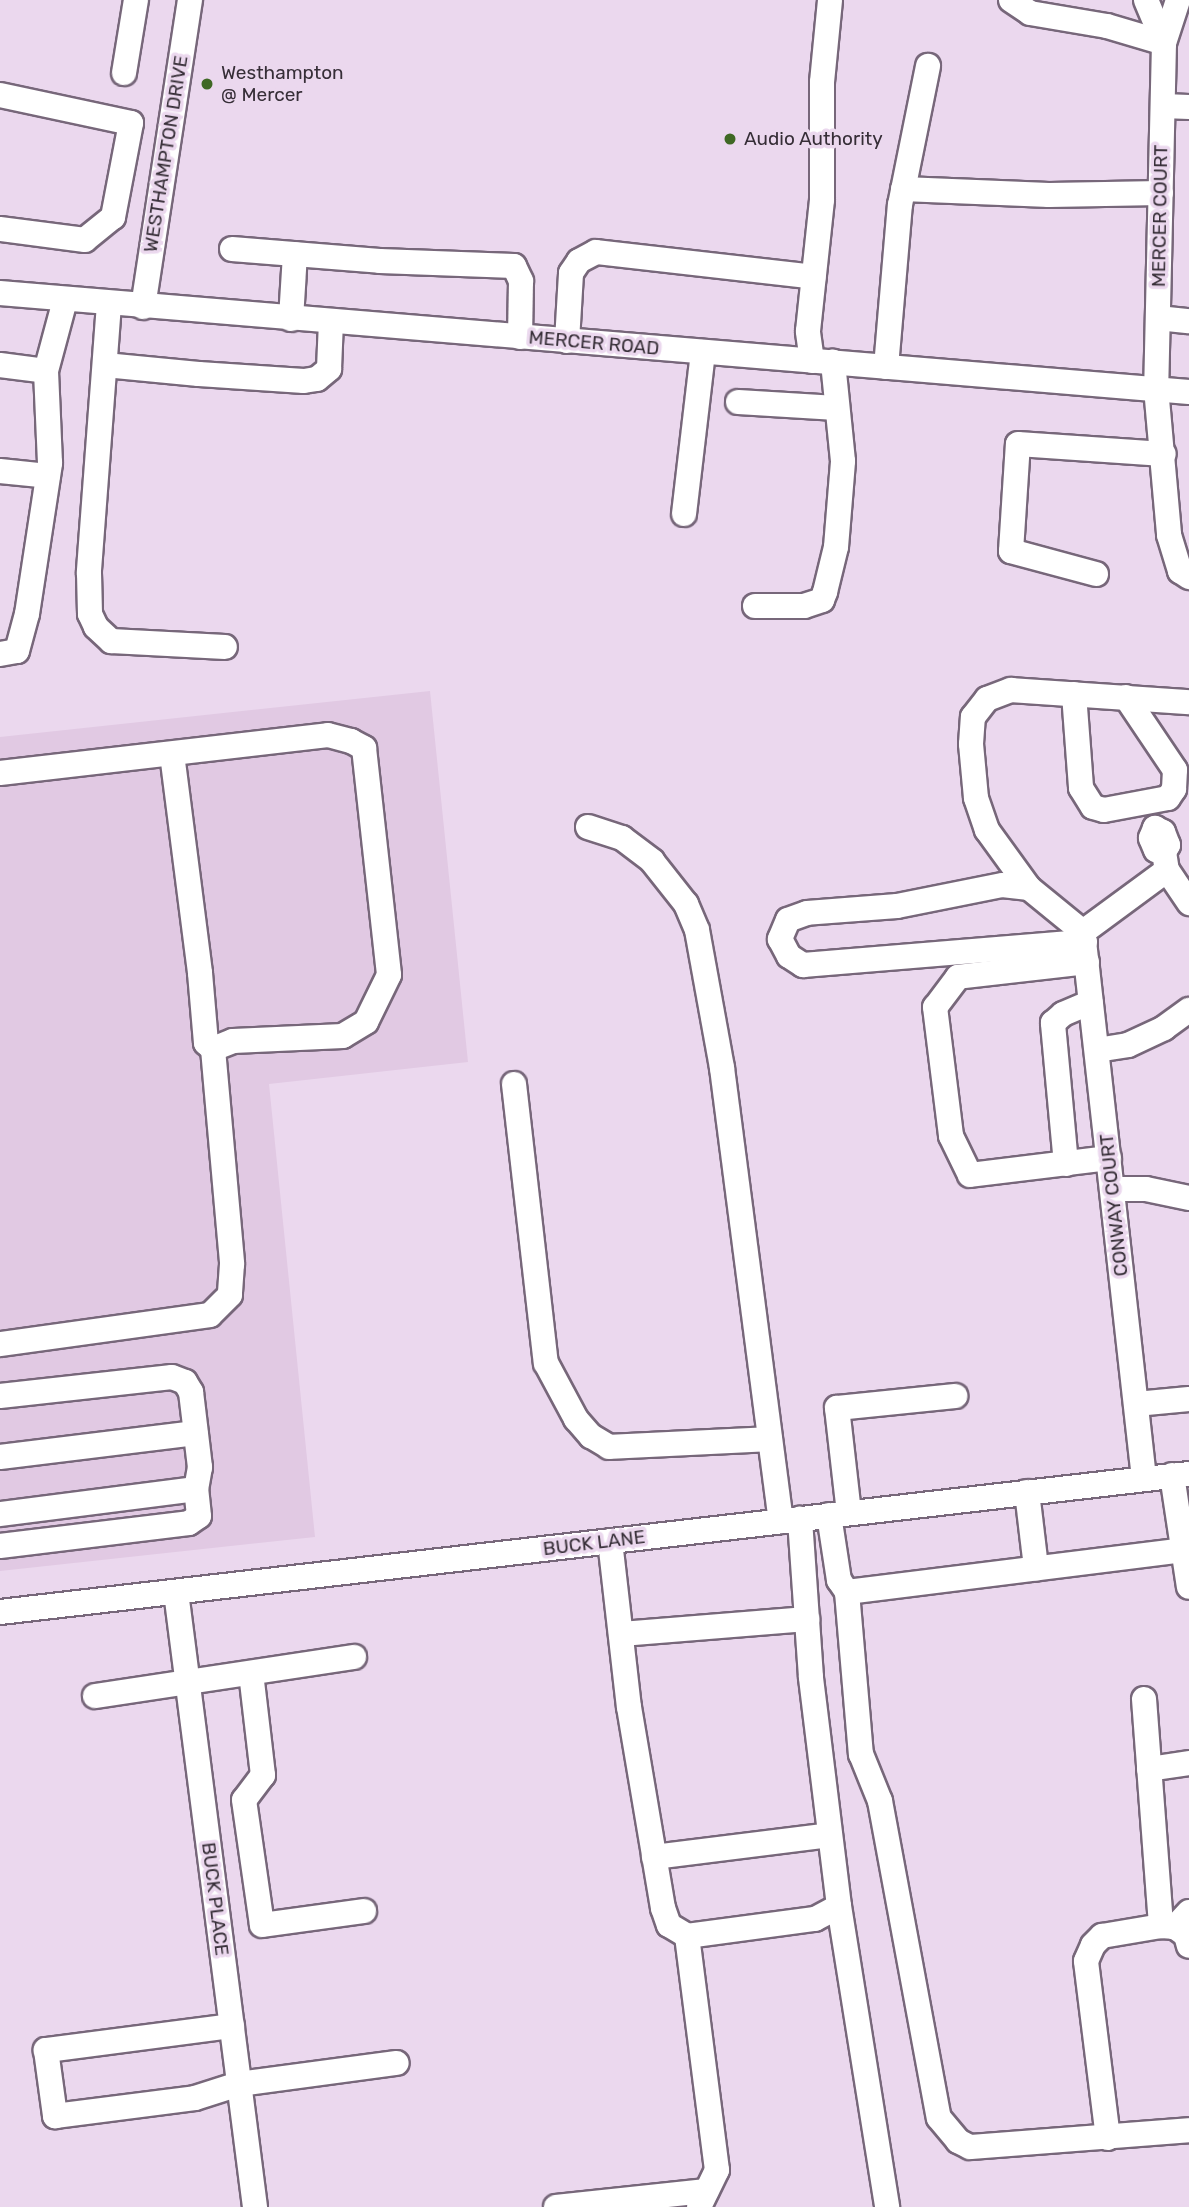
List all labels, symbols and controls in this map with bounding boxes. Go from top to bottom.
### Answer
street label: WESTHAMPTON DRIVE [139,54,193,254]
place label: Westhampton @ Mercer [221,62,344,106]
marker: Westhampton @ Mercer [199,76,215,92]
place label: Audio Authority [744,128,883,150]
marker: Audio Authority [722,131,738,147]
street label: MERCER COURT [1147,145,1173,287]
street label: MERCER ROAD [528,326,660,360]
street label: CONWAY COURT [1095,1132,1133,1278]
street label: BUCK LANE [542,1525,646,1561]
street label: BUCK PLACE [197,1841,233,1957]

